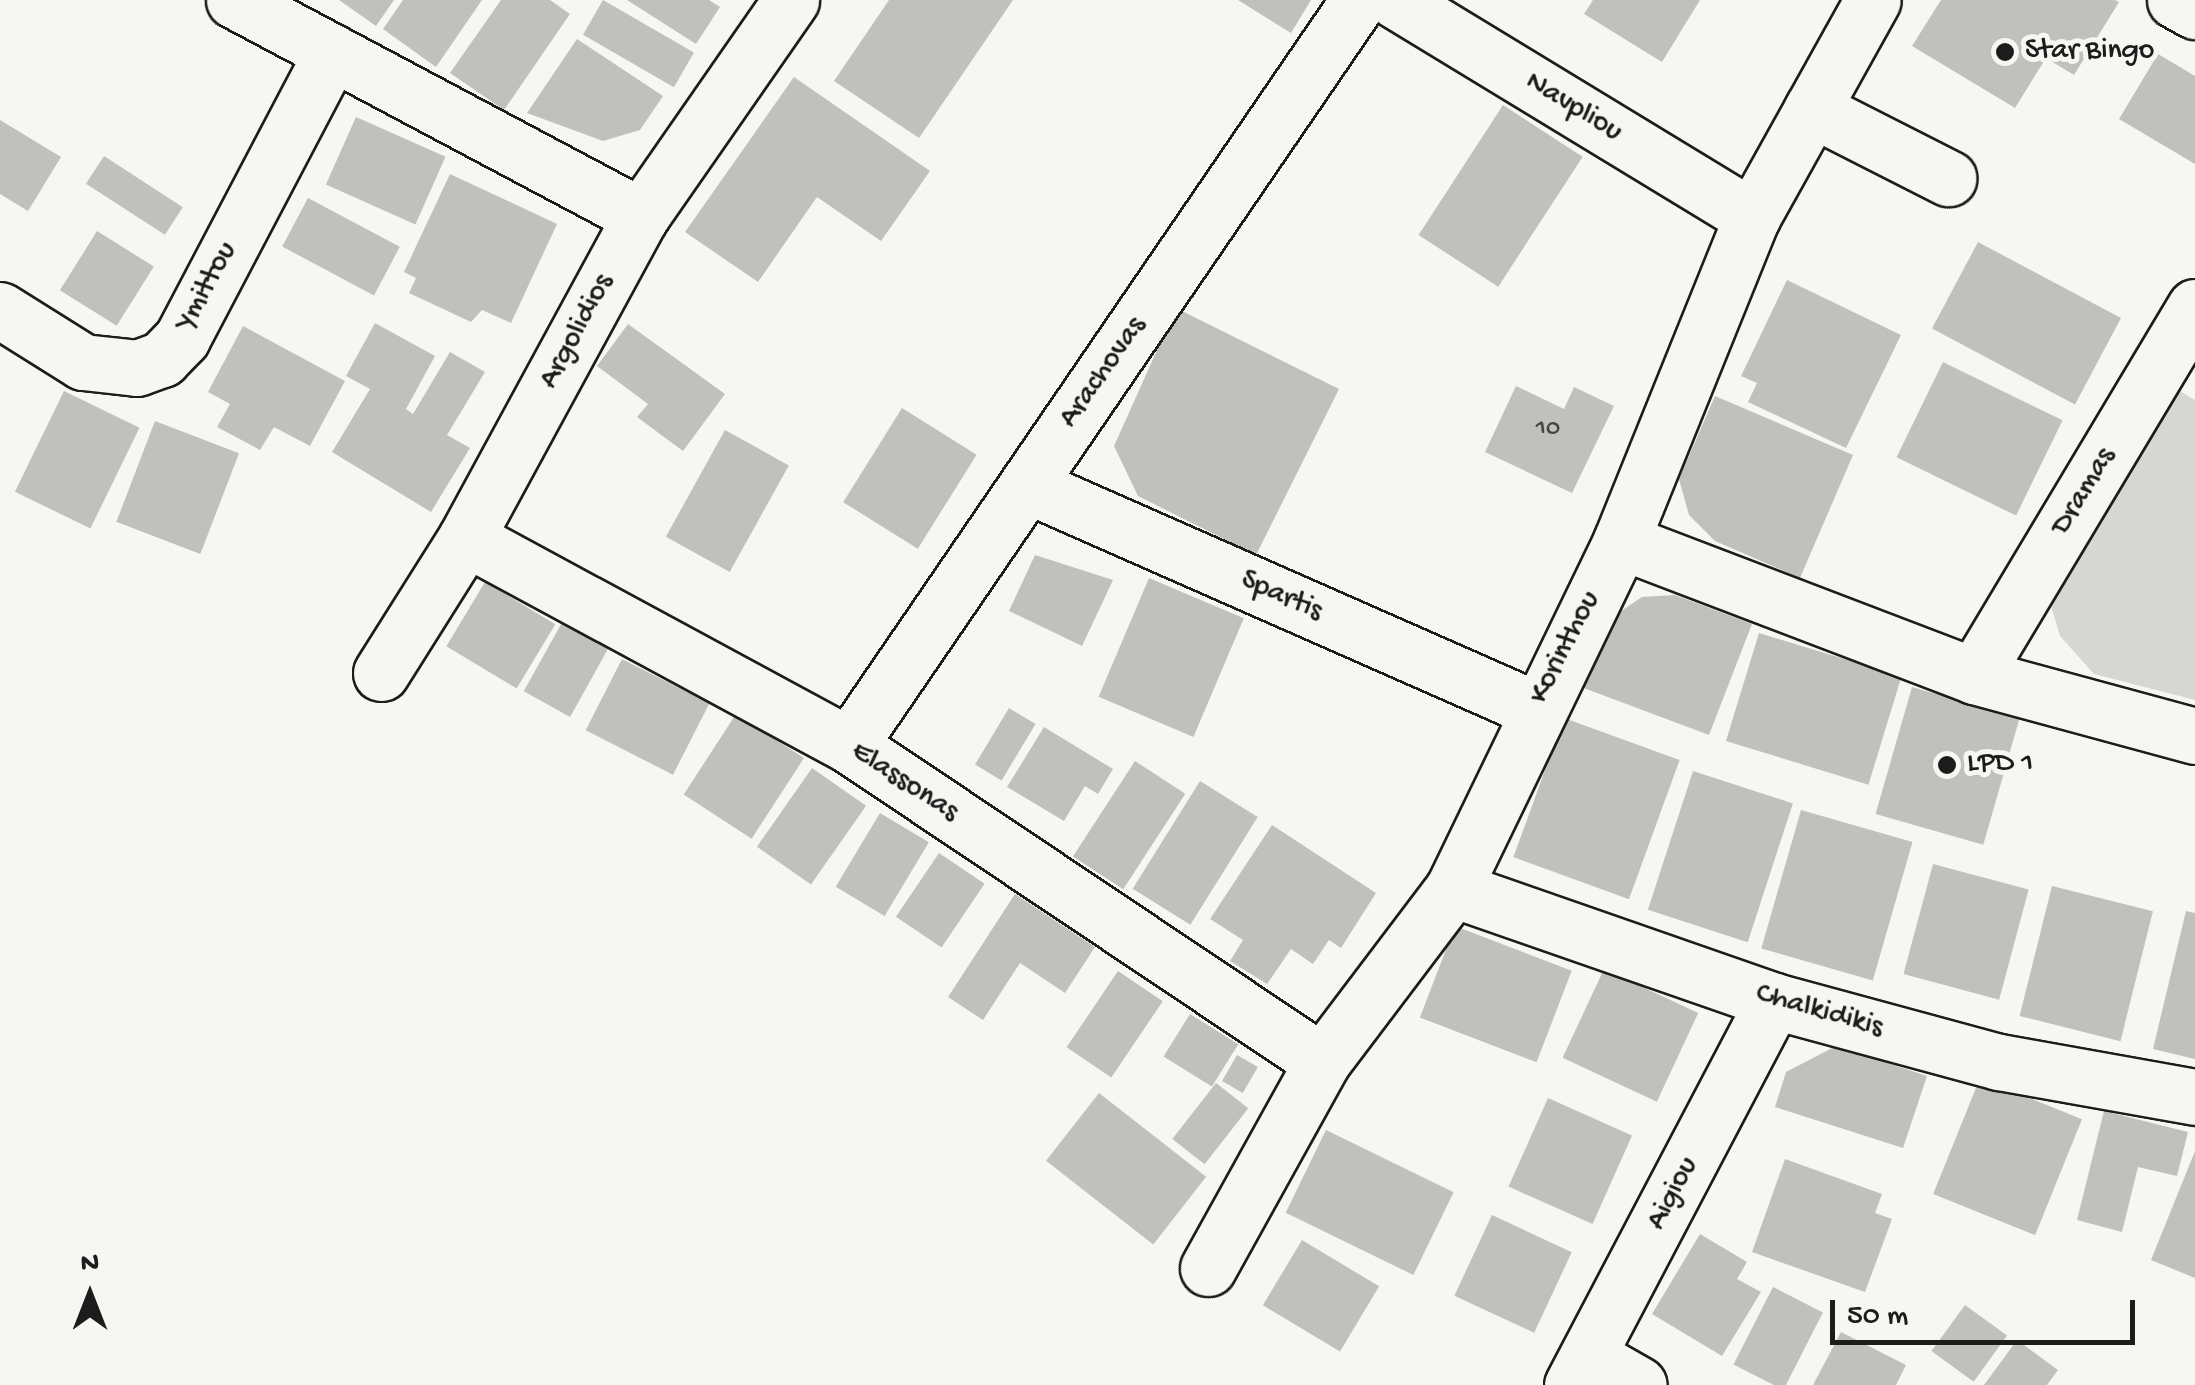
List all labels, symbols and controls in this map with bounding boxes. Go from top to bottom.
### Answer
place label: Star Bingo [2025,34,2154,70]
marker: Star Bingo [1994,41,2016,63]
street label: Navpliou [1518,65,1628,151]
street label: Ymittou [170,236,246,338]
street label: Argolidios [533,268,623,396]
street label: Arachovas [1053,310,1155,436]
house number: 10 [1536,415,1560,445]
street label: Dramas [2045,442,2125,542]
street label: Spartis [1235,563,1327,631]
street label: Korinthou [1522,586,1610,710]
street label: Elassonas [843,735,965,831]
place label: LPD 1 [1967,747,2033,783]
marker: LPD 1 [1936,754,1958,776]
street label: Chalkidikis [1751,977,1887,1047]
street label: Aigiou [1640,1151,1708,1237]
north arrow [40,1245,140,1345]
text: N [81,1248,99,1281]
scale bar [1835,1280,2140,1342]
text: 50 m [1847,1300,1908,1335]

